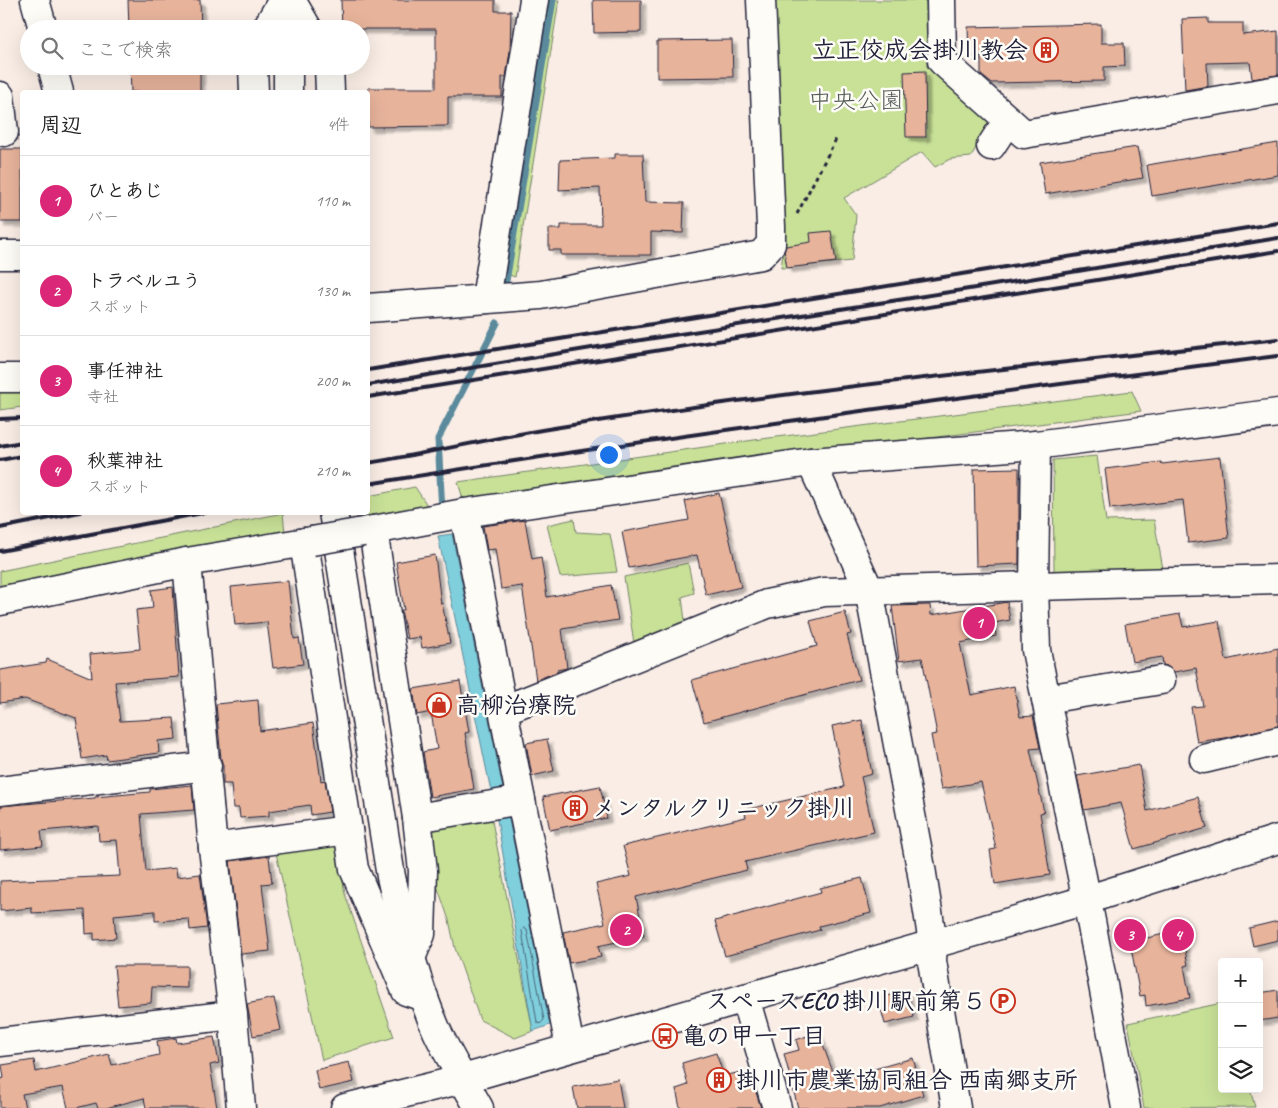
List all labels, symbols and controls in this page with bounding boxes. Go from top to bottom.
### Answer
search box [20,20,370,75]
icon: search [38,34,66,62]
place label: 立正佼成会掛川教会 [812,35,1028,65]
building icon: 立正佼成会掛川教会 [1033,37,1059,63]
text: ここで検索 [78,38,173,62]
park label: 中央公園 [808,85,904,115]
text: 周辺 [40,112,82,138]
text: 4件 [327,115,350,135]
text: ひとあじ [87,179,163,203]
text: 1 [52,191,60,211]
text: 110 m [316,191,350,211]
text: バー [87,207,119,227]
text: トラベルユう [87,269,201,293]
text: 2 [52,281,60,301]
text: 130 m [316,281,350,301]
text: スポット [87,297,151,317]
text: 事任神社 [87,359,163,383]
text: 3 [52,371,60,391]
text: 200 m [316,371,350,391]
text: 寺社 [87,387,119,407]
your location [596,442,622,468]
text: 秋葉神社 [87,449,163,473]
text: 4 [52,461,60,481]
text: 210 m [316,461,350,481]
text: スポット [87,477,151,497]
pin: 1 [963,604,995,642]
place label: 高柳治療院 [456,690,576,720]
shop icon: 高柳治療院 [426,692,452,718]
place label: メンタルクリニック掛川 [592,793,855,823]
building icon: メンタルクリニック掛川 [562,795,588,821]
pin: 2 [610,911,642,949]
pin: 3 [1114,916,1146,954]
pin: 4 [1162,916,1194,954]
map controls [1218,958,1263,1093]
button: + [1218,958,1263,1003]
place label: スペースECO 掛川駅前第５ [706,986,986,1016]
parking icon: スペースECO 掛川駅前第５ [990,988,1016,1014]
button: − [1218,1003,1263,1048]
place label: 亀の甲一丁目 [682,1021,826,1051]
bus stop icon: 亀の甲一丁目 [652,1023,678,1049]
button: layers [1218,1048,1263,1093]
place label: 掛川市農業協同組合 西南郷支所 [736,1065,1078,1095]
building icon: 掛川市農業協同組合 西南郷支所 [706,1067,732,1093]

